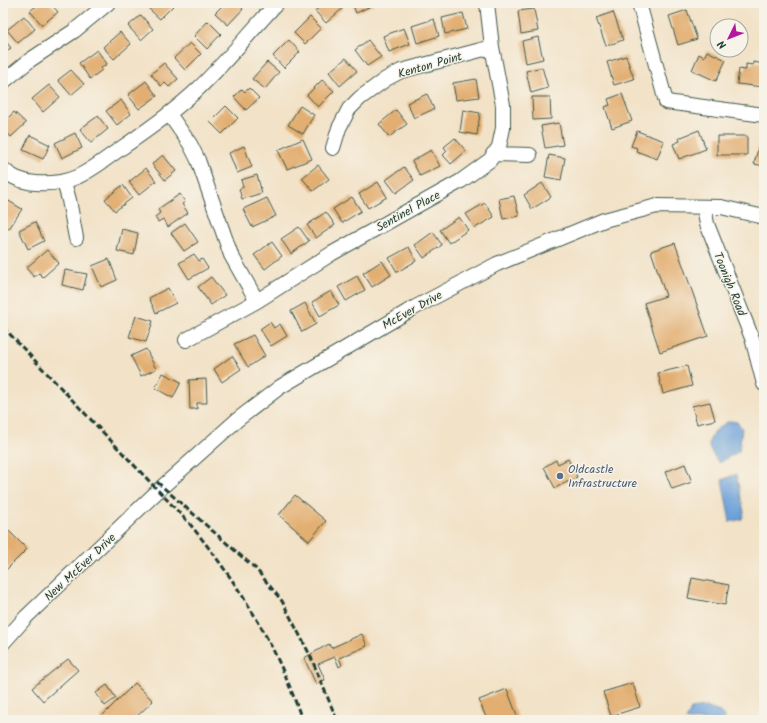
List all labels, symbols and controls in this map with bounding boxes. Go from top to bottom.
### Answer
north arrow [709,18,749,58]
text: N [713,35,731,53]
street label: Kenton Point [396,47,465,84]
street label: Sentinel Place [373,186,444,237]
street label: Toonigh Road [708,249,751,320]
street label: McEver Drive [379,286,446,335]
place label: Oldcastle Infrastructure [568,460,637,493]
marker: Oldcastle Infrastructure [555,471,565,481]
street label: New McEver Drive [40,528,121,606]

